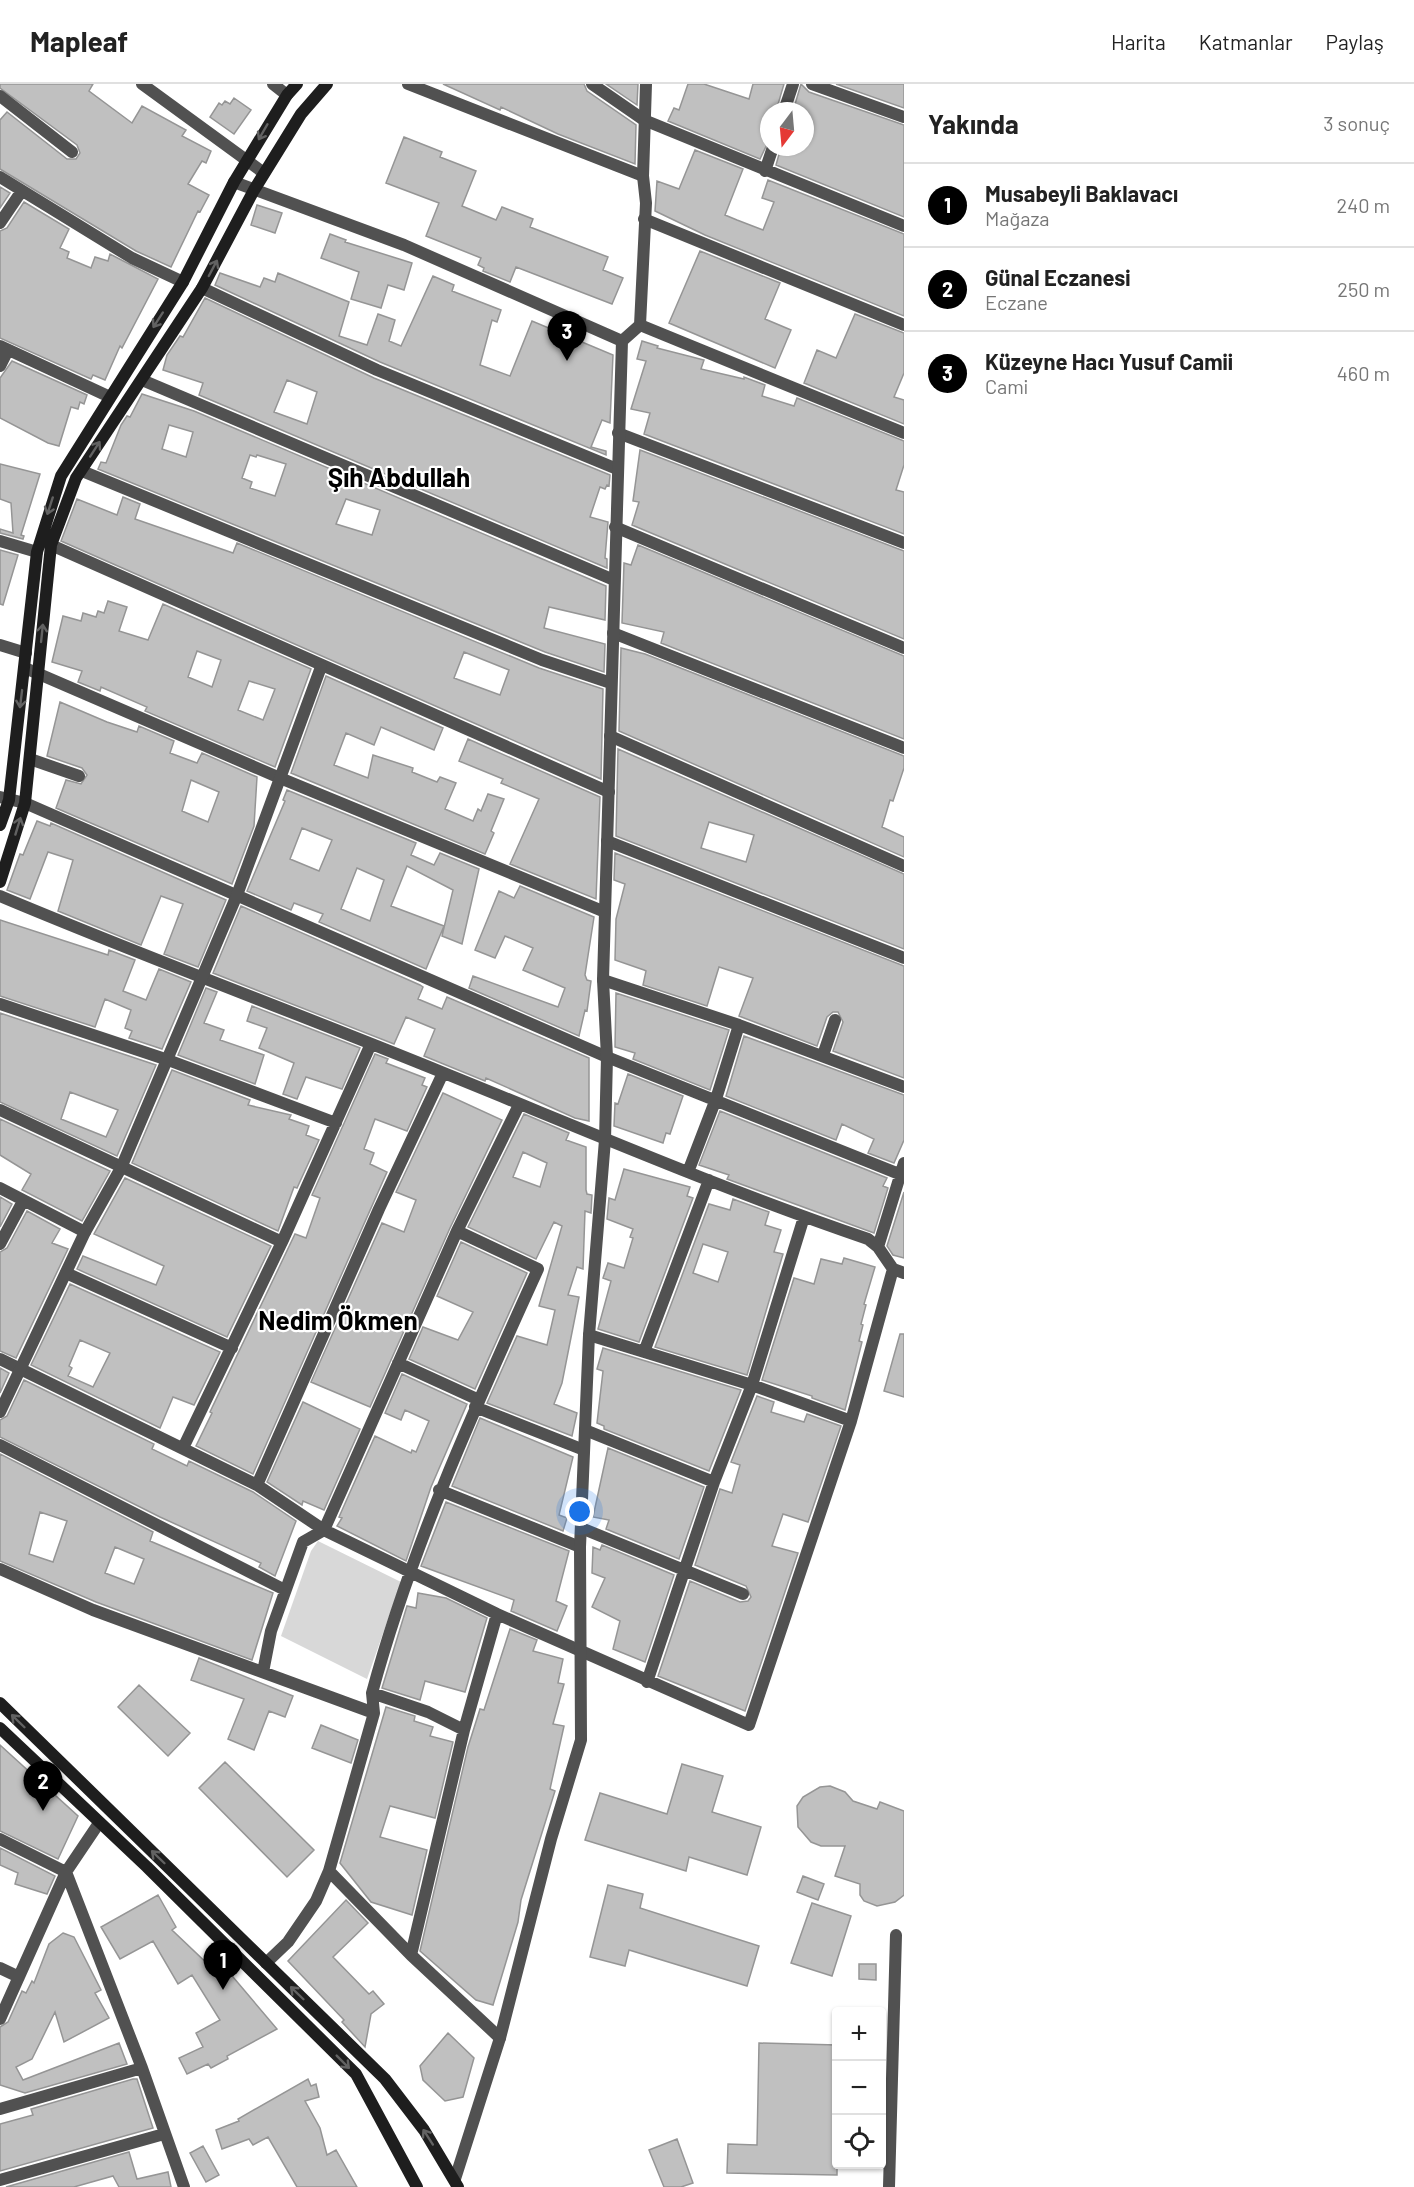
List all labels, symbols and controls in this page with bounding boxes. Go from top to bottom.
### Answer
text: Mapleaf [30,24,128,58]
text: Harita [1111,29,1166,54]
text: Katmanlar [1199,29,1293,54]
text: Paylaş [1326,29,1384,54]
north arrow [760,102,814,156]
text: Yakında [928,108,1019,139]
text: 3 sonuç [1323,111,1390,135]
one-way arrow [257,123,269,140]
text: Musabeyli Baklavacı [985,180,1178,206]
text: 1 [944,193,951,217]
text: 240 m [1336,193,1390,217]
text: Mağaza [985,206,1050,230]
one-way arrow [207,259,219,277]
text: Günal Eczanesi [985,264,1131,290]
text: 2 [942,277,953,301]
text: 250 m [1337,277,1390,301]
text: Eczane [985,290,1048,314]
one-way arrow [152,311,164,328]
pin: 3 [548,312,586,361]
text: Küzeyne Hacı Yusuf Camii [985,348,1233,374]
text: 3 [942,361,953,385]
text: 460 m [1337,361,1390,385]
text: Cami [985,374,1028,398]
one-way arrow [90,441,102,458]
district label: Şıh Abdullah [328,461,470,492]
one-way arrow [44,496,55,515]
one-way arrow [36,624,47,644]
one-way arrow [16,688,27,708]
one-way arrow [13,817,24,836]
district label: Nedim Ökmen [258,1304,418,1335]
your location [565,1497,594,1526]
one-way arrow [11,1713,26,1728]
pin: 2 [24,1762,63,1811]
one-way arrow [150,1850,165,1864]
pin: 1 [204,1940,242,1990]
one-way arrow [289,1986,304,2000]
map controls [832,2007,886,2169]
button: + [832,2007,886,2061]
one-way arrow [336,2054,350,2069]
button: − [832,2061,886,2115]
button: locate [832,2115,886,2169]
one-way arrow [422,2129,434,2146]

